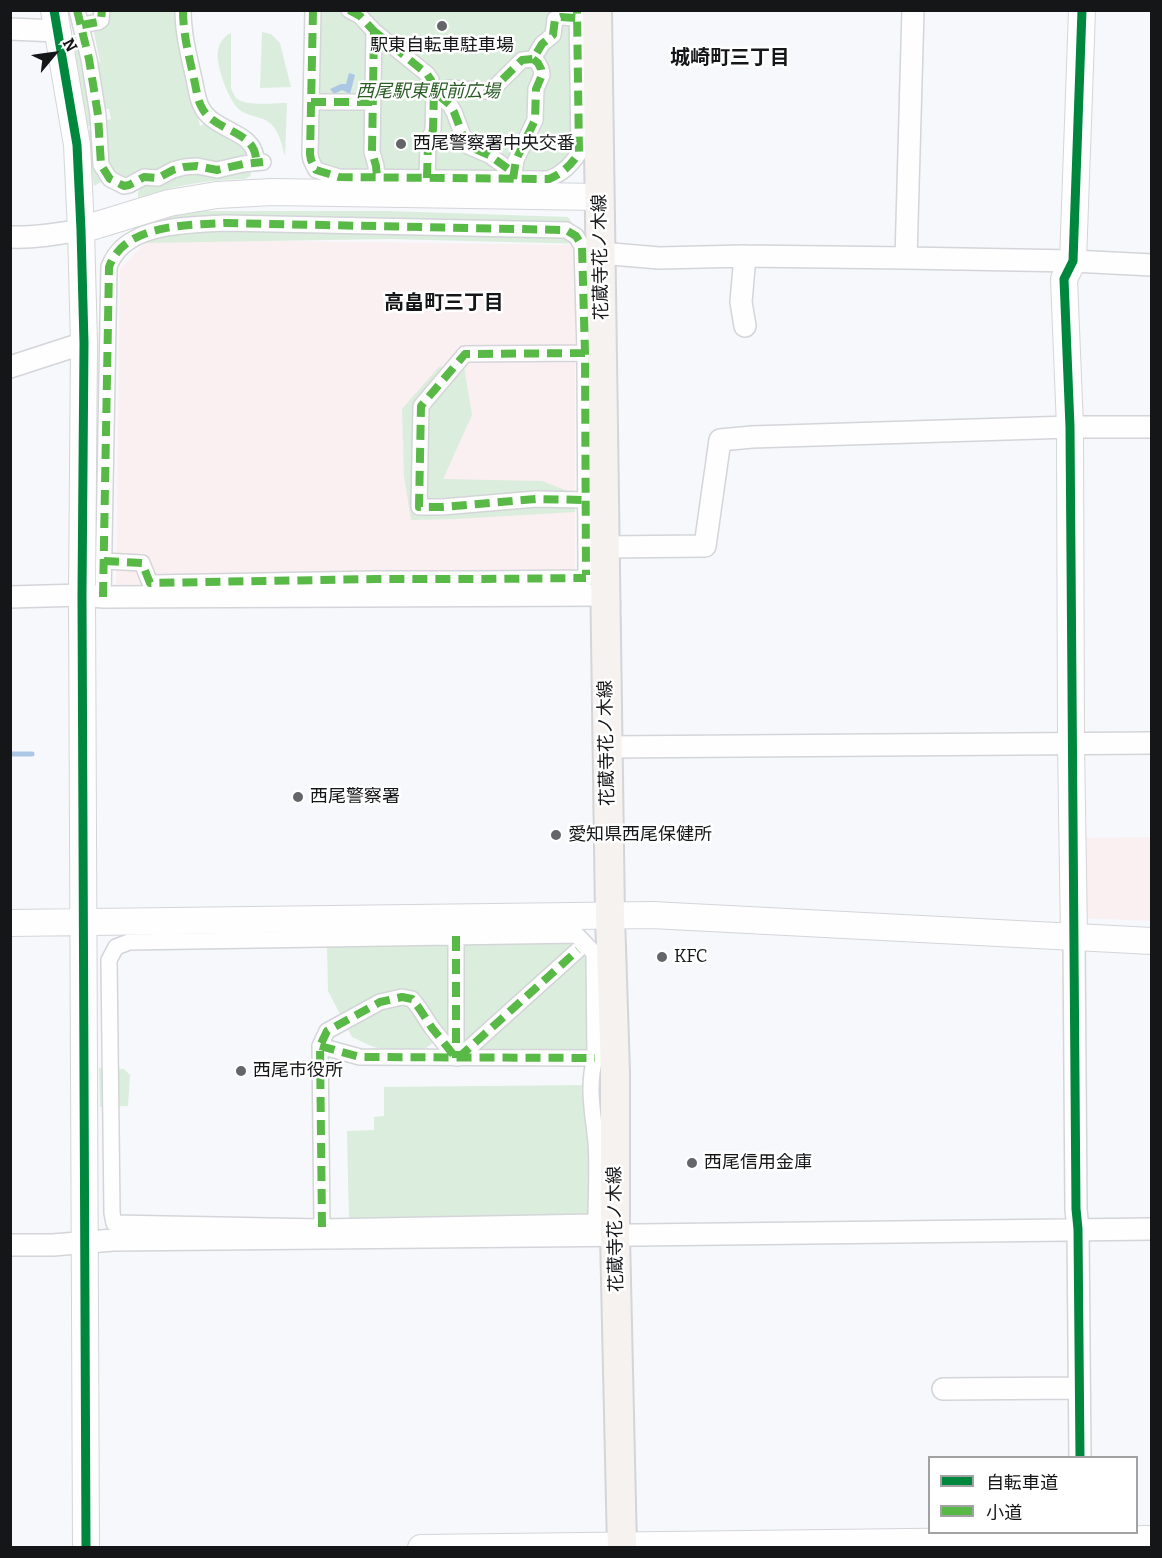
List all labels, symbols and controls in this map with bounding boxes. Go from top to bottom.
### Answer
marker: 駅東自転車駐車場 [435,19,449,33]
north arrow [24,24,84,84]
text: N [59,35,81,55]
place label: 駅東自転車駐車場 [370,35,514,57]
district label: 城崎町三丁目 [670,46,790,70]
park label: 西尾駅東駅前広場 [356,81,500,103]
place label: 西尾警察署中央交番 [413,133,575,155]
marker: 西尾警察署中央交番 [394,137,408,151]
street label: 花蔵寺花ノ木線 [589,194,613,320]
district label: 高畠町三丁目 [384,291,504,315]
street label: 花蔵寺花ノ木線 [595,680,619,806]
place label: 西尾警察署 [310,786,400,808]
marker: 西尾警察署 [291,790,305,804]
place label: 愛知県西尾保健所 [568,824,712,846]
marker: 愛知県西尾保健所 [549,828,563,842]
place label: KFC [674,946,707,968]
marker: KFC [655,950,669,964]
place label: 西尾市役所 [253,1060,343,1082]
marker: 西尾市役所 [234,1064,248,1078]
place label: 西尾信用金庫 [704,1152,812,1174]
marker: 西尾信用金庫 [685,1156,699,1170]
street label: 花蔵寺花ノ木線 [604,1166,628,1292]
legend [928,1456,1138,1534]
text: 自転車道 [986,1472,1058,1494]
text: 小道 [986,1502,1022,1524]

